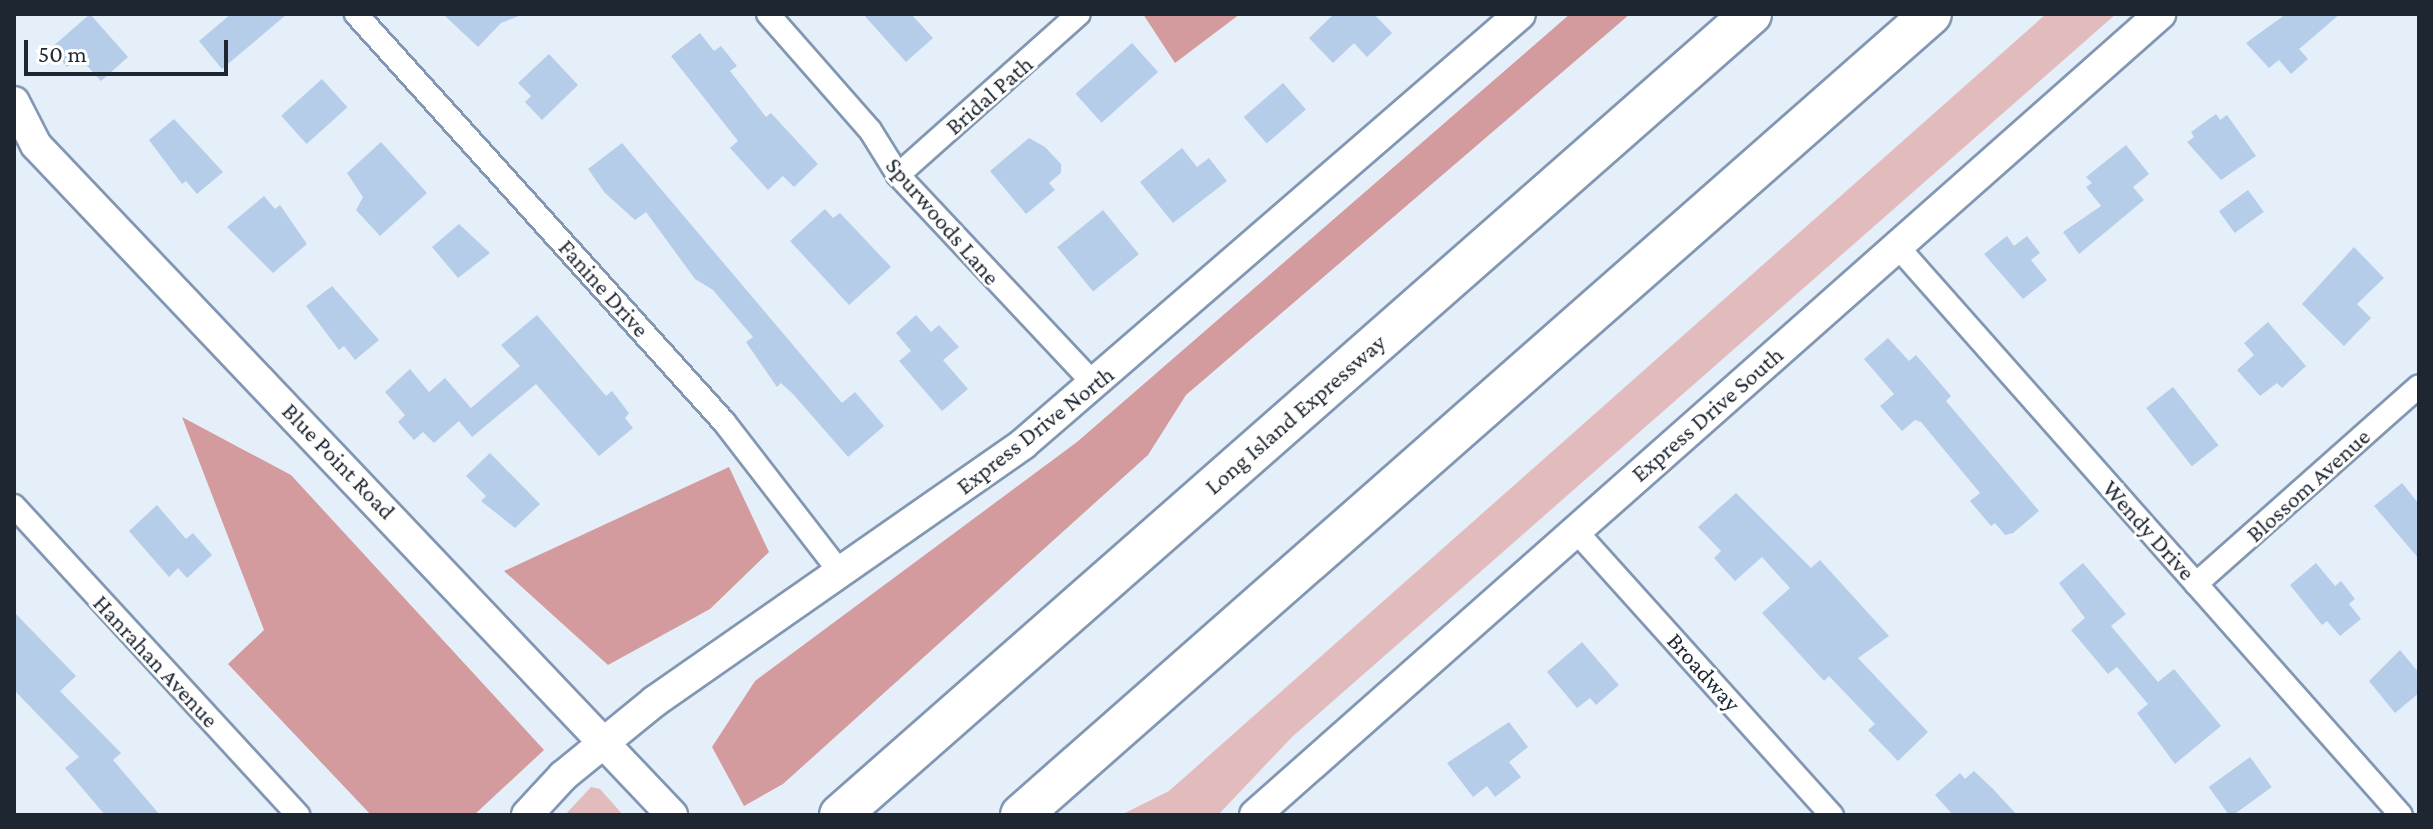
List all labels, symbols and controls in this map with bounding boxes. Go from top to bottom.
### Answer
scale bar [28,24,232,74]
text: 50 m [38,40,87,67]
street label: Bridal Path [940,49,1038,141]
street label: Spurwoods Lane [880,151,1006,291]
street label: Fanine Drive [553,233,655,343]
street label: Long Island Expressway [1199,328,1391,500]
street label: Express Drive South [1625,340,1789,488]
street label: Express Drive North [950,360,1120,500]
street label: Blue Point Road [276,397,402,525]
street label: Blossom Avenue [2240,422,2376,548]
street label: Wendy Drive [2097,474,2201,586]
street label: Hanrahan Avenue [87,589,225,733]
street label: Broadway [1661,627,1747,717]

